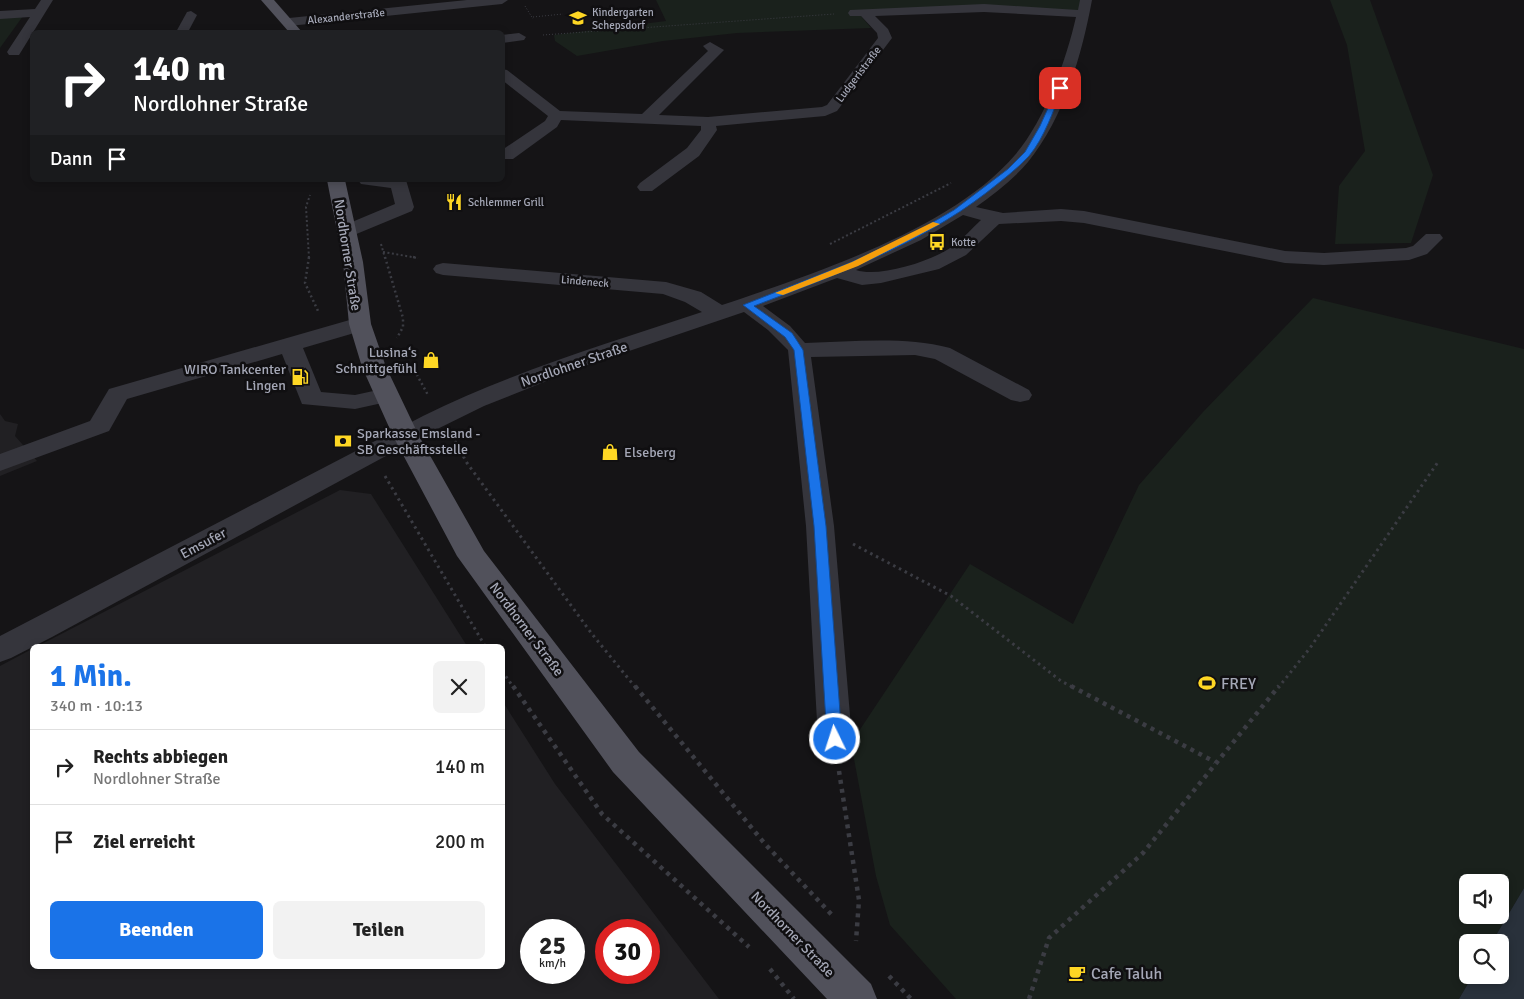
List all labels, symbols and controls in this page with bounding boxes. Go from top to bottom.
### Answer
street label: Alexanderstraße [307,6,385,27]
place label: Kindergarten Schepsdorf [592,6,654,32]
school or university icon: Kindergarten Schepsdorf [568,8,588,28]
street label: Ludgeristraße [833,44,884,105]
text: 140 m [133,47,226,90]
icon: right [50,50,115,115]
pin [1039,67,1081,109]
icon: arrive [1046,74,1074,102]
text: Nordlohner Straße [133,90,308,117]
icon: arrive [103,145,131,173]
text: Dann [50,147,93,171]
restaurant icon: Schlemmer Grill [444,192,464,212]
place label: Schlemmer Grill [468,196,544,209]
street label: Nordhorner Straße [330,198,365,312]
bus stop icon: Kotte [927,232,947,252]
place label: Kotte [951,236,976,249]
street label: Lindeneck [560,273,610,290]
street label: Nordlohner Straße [519,338,630,391]
place label: Lusina‘s Schnittgefühl [335,344,417,377]
shop icon: Lusina‘s Schnittgefühl [421,350,441,370]
place label: WIRO Tankcenter Lingen [184,361,287,394]
fuel station icon: WIRO Tankcenter Lingen [290,367,310,387]
place label: Sparkasse Emsland - SB Geschäftsstelle [357,425,480,458]
bank icon: Sparkasse Emsland - SB Geschäftsstelle [333,431,353,451]
shop icon: Elseberg [600,442,620,462]
place label: Elseberg [624,444,676,461]
street label: Emsufer [177,524,230,563]
street label: Nordhorner Straße [486,579,567,679]
text: 1 Min. [50,658,132,695]
button: close [433,661,485,713]
sports icon: FREY [1197,673,1217,693]
place label: FREY [1221,674,1256,694]
text: 340 m · 10:13 [50,696,143,716]
position arrow [808,712,860,764]
text: Rechts abbiegen [93,745,228,769]
icon: right [50,753,78,781]
text: 140 m [435,755,485,779]
text: Nordlohner Straße [93,769,221,789]
icon: arrive [50,828,78,856]
text: Ziel erreicht [93,830,195,854]
text: 200 m [435,830,485,854]
map controls [1459,874,1509,984]
button: sound [1459,874,1509,924]
street label: Nordhorner Straße [747,888,838,981]
button: Beenden [50,901,263,959]
button: Teilen [273,901,485,959]
speed limit sign: 30 [595,919,660,984]
text: 25 [539,930,566,961]
button: search [1459,934,1509,984]
text: km/h [539,956,566,971]
cafe icon: Cafe Taluh [1067,963,1087,983]
place label: Cafe Taluh [1091,964,1162,984]

